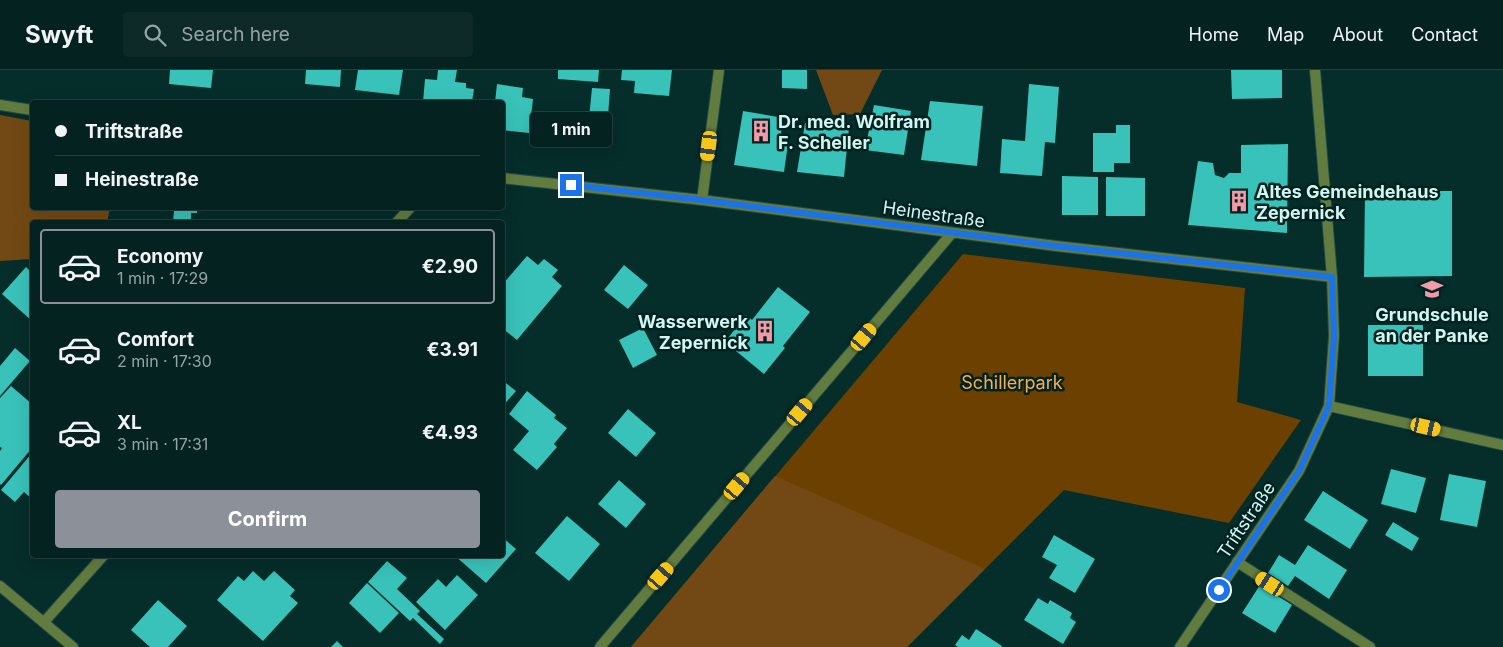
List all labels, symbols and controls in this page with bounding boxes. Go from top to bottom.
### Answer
search box [123,12,473,57]
text: Swyft [25,20,93,49]
icon: search [141,21,169,49]
text: Search here [181,23,290,46]
text: Home [1189,24,1239,45]
text: Map [1267,24,1304,45]
text: About [1332,24,1383,45]
text: Contact [1411,24,1478,45]
place label: Dr. med. Wolfram F. Scheller [778,111,930,153]
callout: 1 min [530,112,612,148]
building icon: Dr. med. Wolfram F. Scheller [748,118,774,144]
text: 1 min [551,119,591,139]
text: Triftstraße [85,120,183,143]
car [699,130,718,162]
text: Heinestraße [85,168,199,191]
route end [560,174,582,196]
place label: Altes Gemeindehaus Zepernick [1256,181,1439,223]
building icon: Altes Gemeindehaus Zepernick [1226,188,1252,214]
street label: Heinestraße [881,196,987,232]
icon: car [57,244,102,289]
text: Economy [117,245,203,268]
text: €2.90 [422,255,478,278]
text: 1 min · 17:29 [117,268,208,288]
school or university icon: Grundschule an der Panke [1419,276,1445,302]
place label: Grundschule an der Panke [1375,304,1489,346]
place label: Wasserwerk Zepernick [638,311,749,353]
building icon: Wasserwerk Zepernick [752,318,778,344]
car [848,321,879,353]
icon: car [57,327,102,372]
text: Comfort [117,328,194,351]
text: €3.91 [426,338,478,361]
text: 2 min · 17:30 [117,351,212,371]
park label: Schillerpark [961,372,1063,393]
car [784,396,815,428]
icon: car [57,410,102,455]
text: XL [117,411,142,434]
car [1409,416,1442,438]
text: €4.93 [422,421,478,444]
text: 3 min · 17:31 [117,434,208,454]
car [721,470,752,502]
street label: Triftstraße [1213,478,1279,562]
button: Confirm [55,490,480,548]
car [645,560,676,592]
car [1253,570,1286,598]
route start [1208,579,1230,601]

